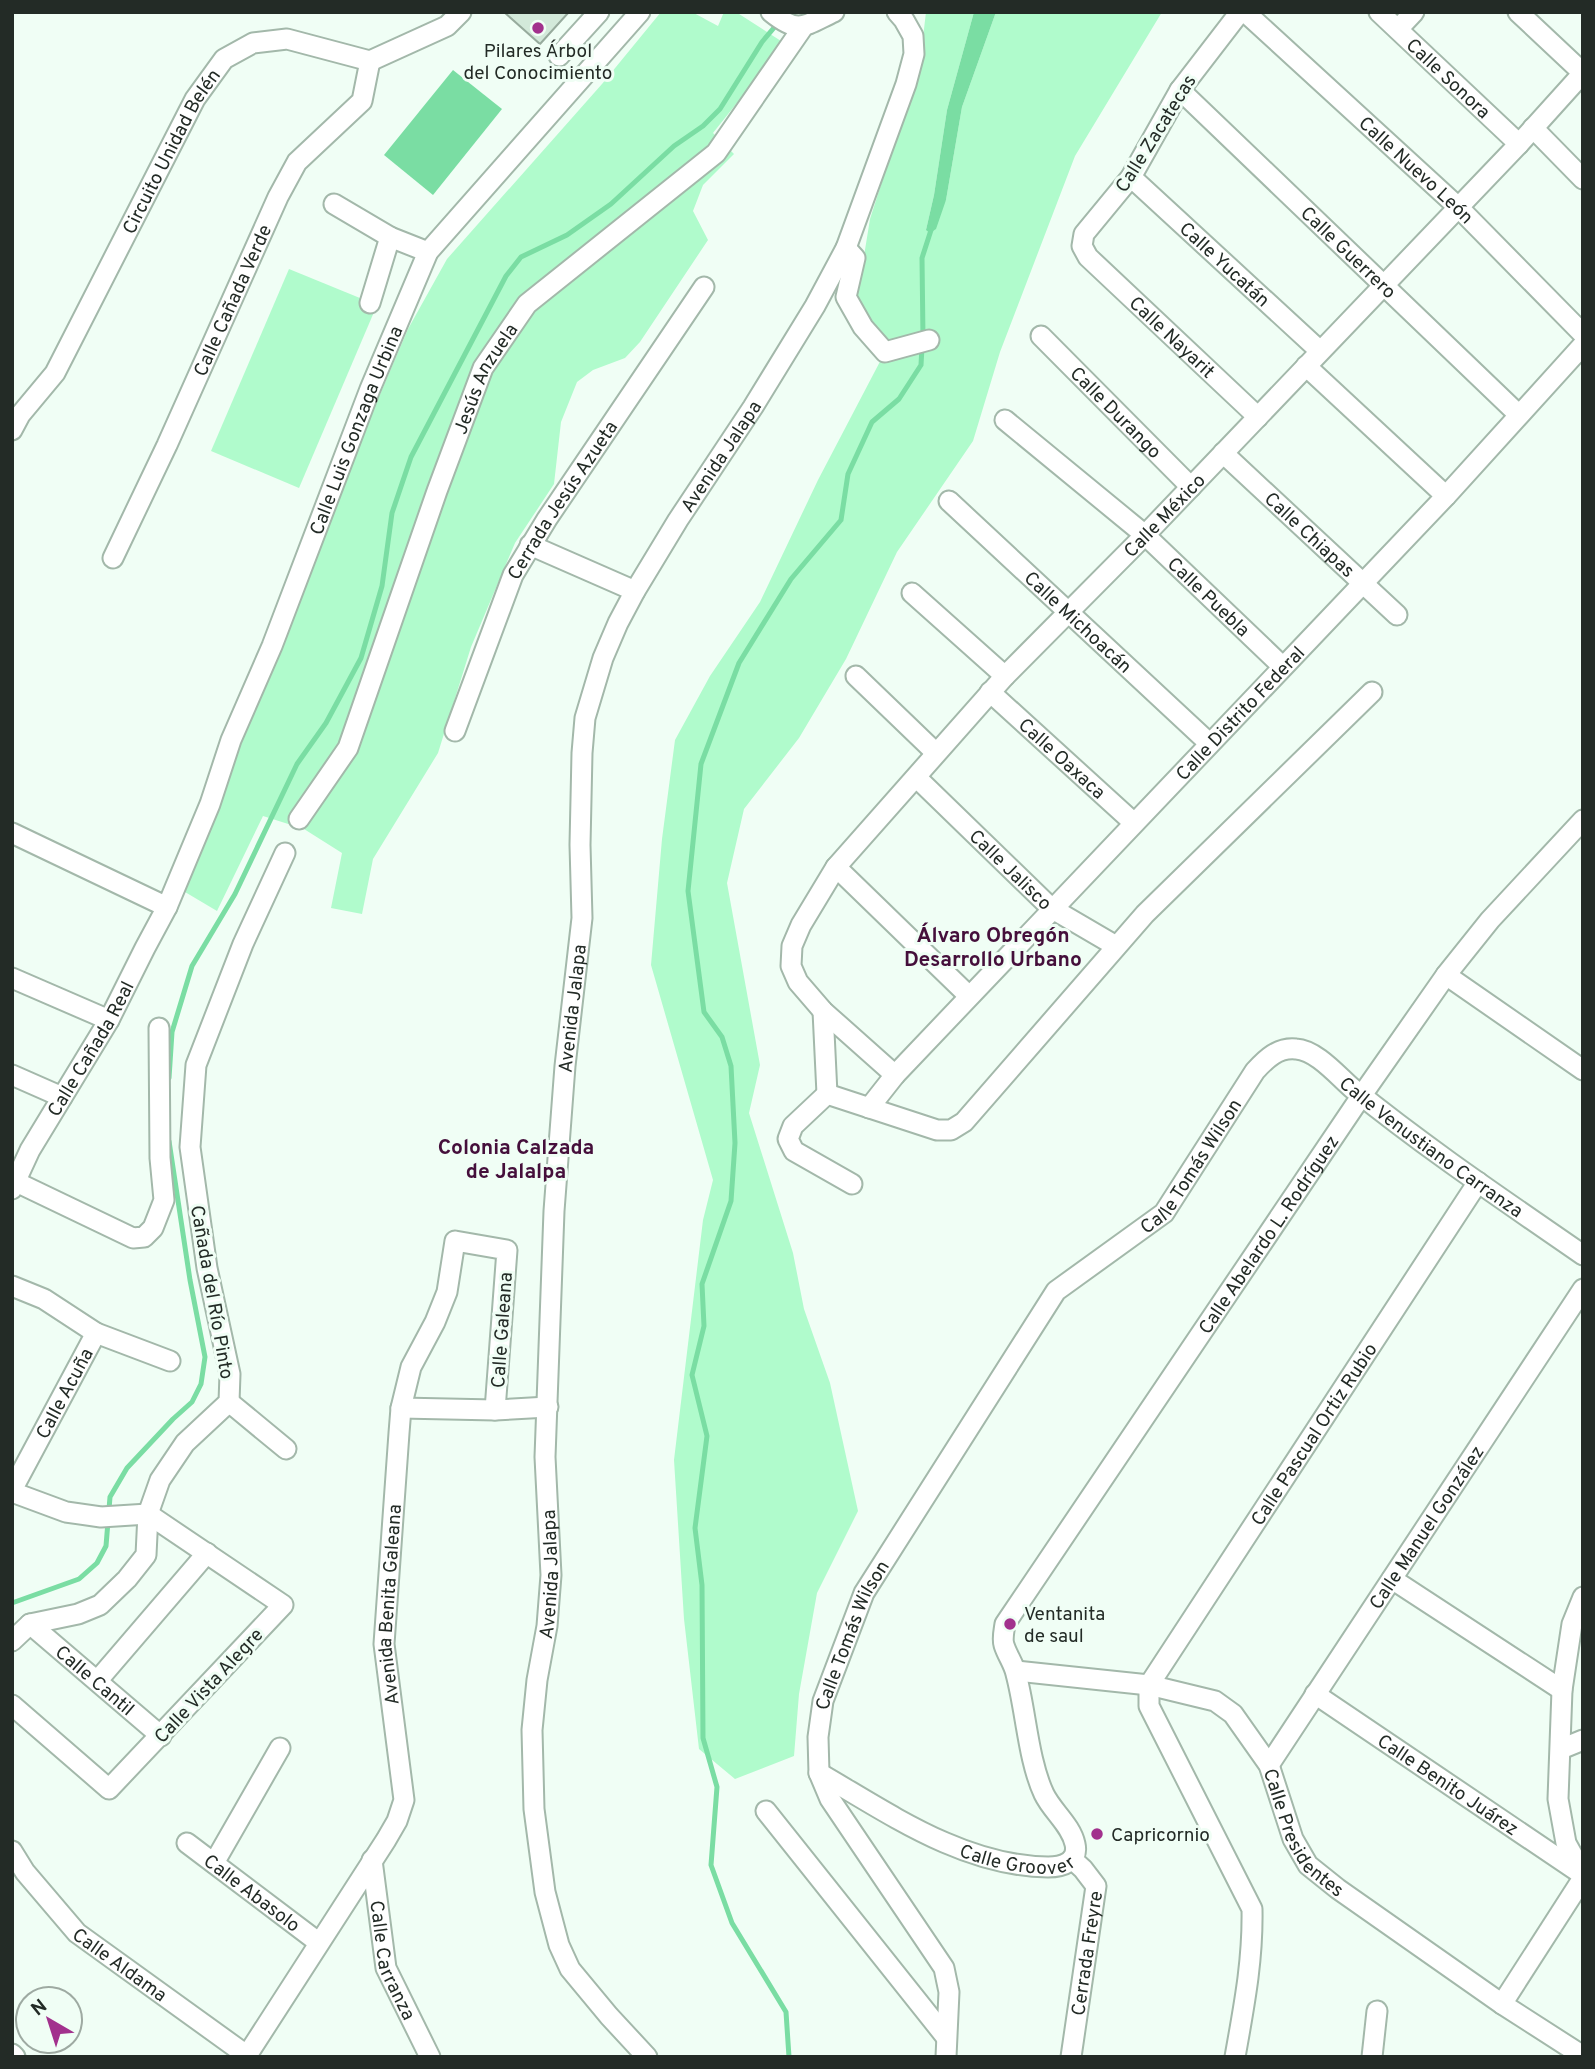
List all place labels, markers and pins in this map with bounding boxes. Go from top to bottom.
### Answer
marker: Pilares Árbol del Conocimiento [530,20,546,36]
place label: Pilares Árbol del Conocimiento [464,39,612,86]
place label: Ventanita de saul [1024,1603,1105,1649]
marker: Ventanita de saul [1002,1616,1018,1632]
place label: Capricornio [1111,1824,1210,1848]
marker: Capricornio [1089,1826,1105,1842]

